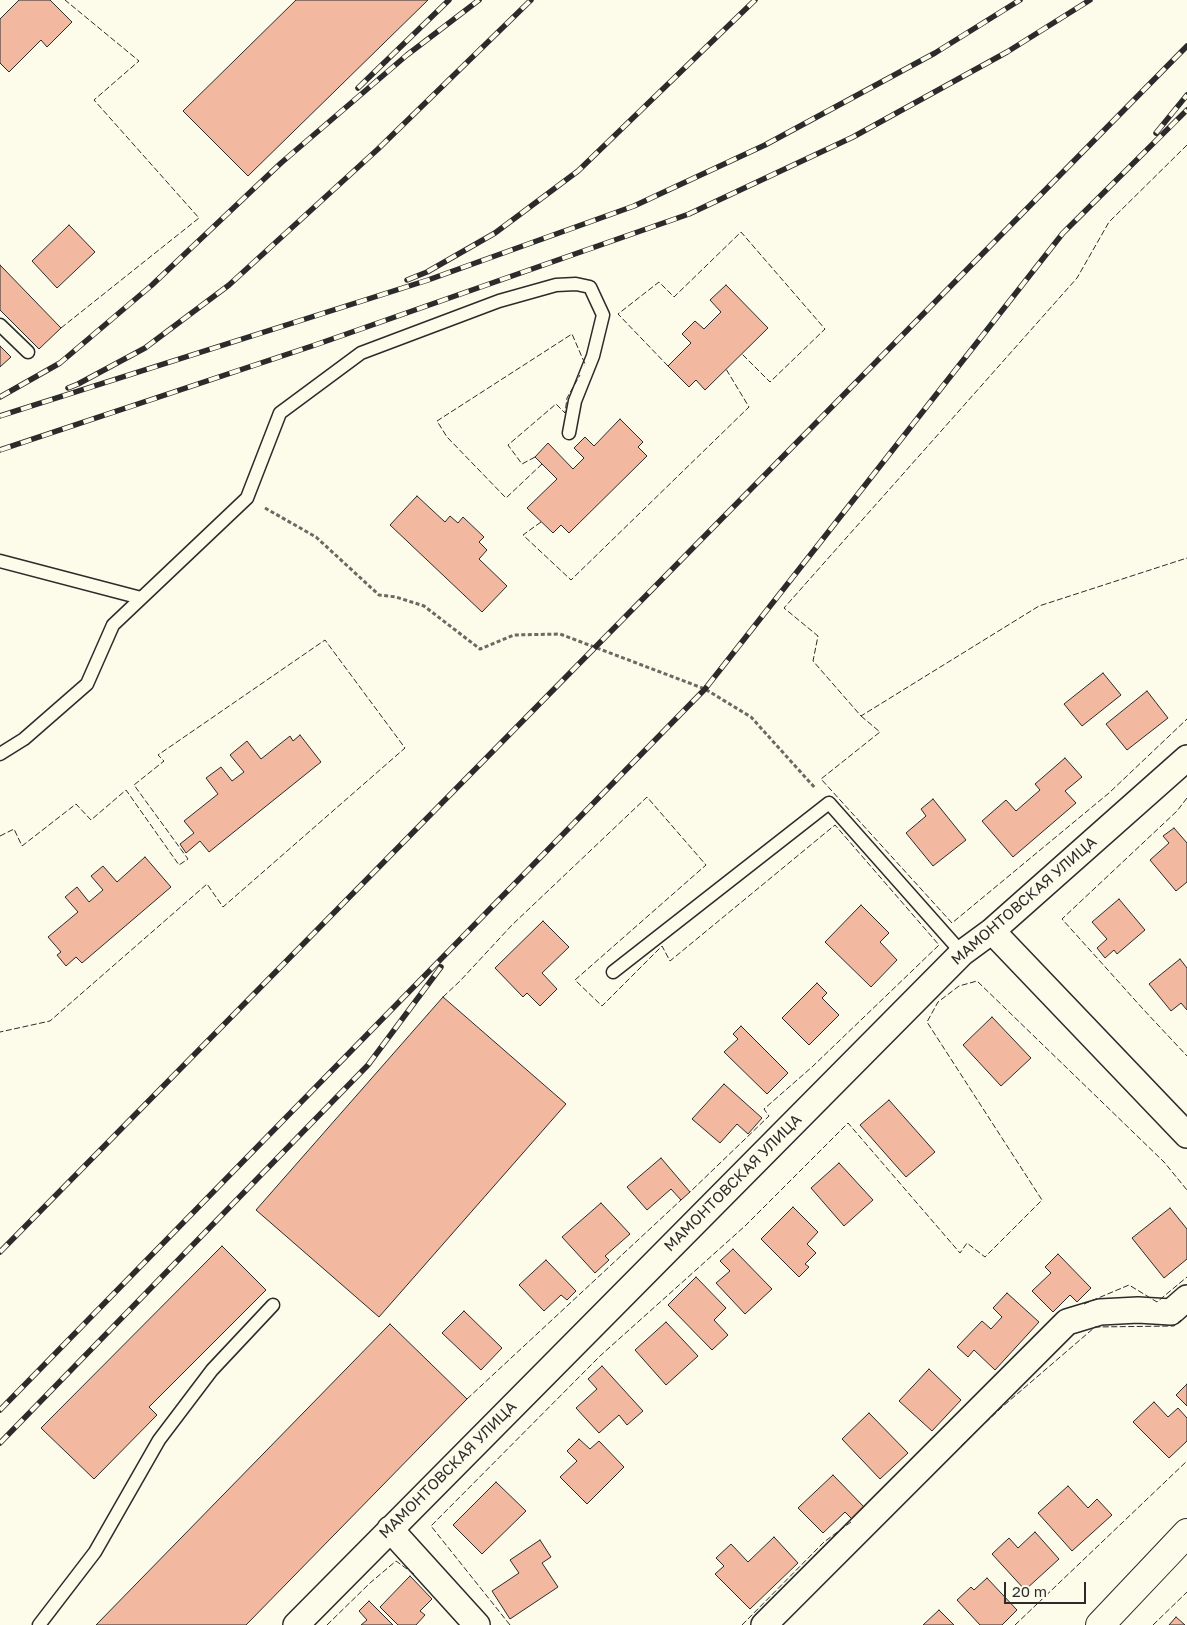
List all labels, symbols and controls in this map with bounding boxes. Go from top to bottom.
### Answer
street label: МАМОНТОВСКАЯ УЛИЦА [948,833,1100,969]
street label: МАМОНТОВСКАЯ УЛИЦА [661,1111,805,1255]
street label: МАМОНТОВСКАЯ УЛИЦА [376,1398,520,1542]
scale bar [1007,1572,1090,1604]
text: 20 m [1012,1582,1047,1600]

